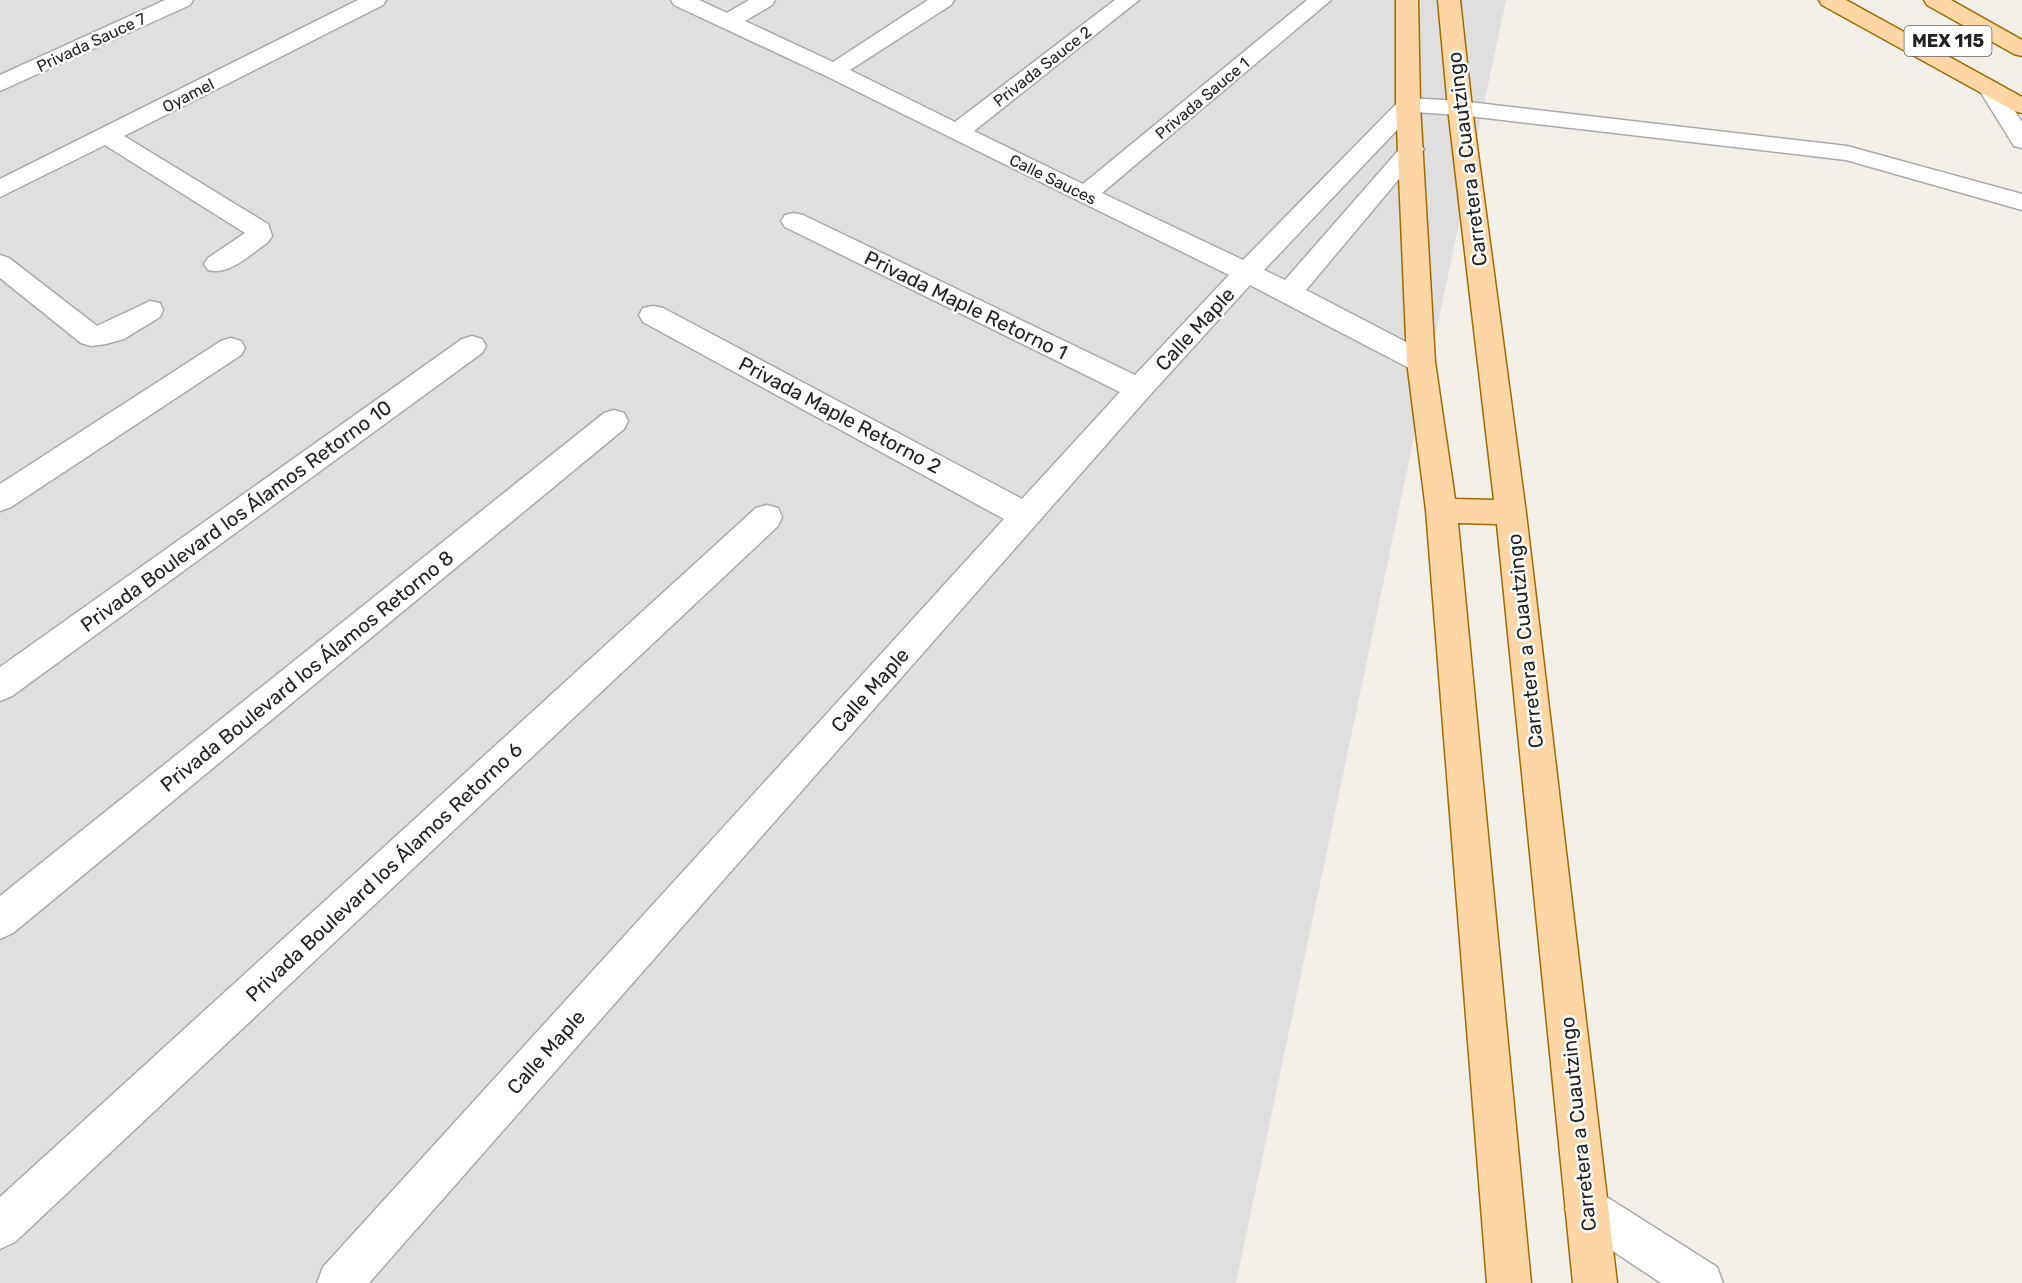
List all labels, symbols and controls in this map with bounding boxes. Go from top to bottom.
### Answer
street label: Privada Sauce 7 [34,9,149,76]
street label: Privada Sauce 2 [989,22,1095,111]
road number: MEX 115 [1904,26,1992,56]
street label: Carretera a Cuautzingo [1442,51,1492,267]
street label: Privada Sauce 1 [1151,54,1253,143]
street label: Oyamel [159,74,217,116]
street label: Calle Sauces [1006,150,1099,209]
street label: Privada Maple Retorno 1 [861,245,1071,365]
street label: Calle Maple [1150,282,1240,376]
street label: Privada Maple Retorno 2 [735,351,945,479]
street label: Privada Boulevard los Álamos Retorno 10 [76,395,396,637]
street label: Carretera a Cuautzingo [1502,533,1548,749]
street label: Privada Boulevard los Álamos Retorno 8 [156,545,458,797]
street label: Calle Maple [826,643,914,737]
street label: Privada Boulevard los Álamos Retorno 6 [241,737,527,1007]
street label: Calle Maple [502,1005,590,1099]
street label: Carretera a Cuautzingo [1555,1016,1601,1232]

